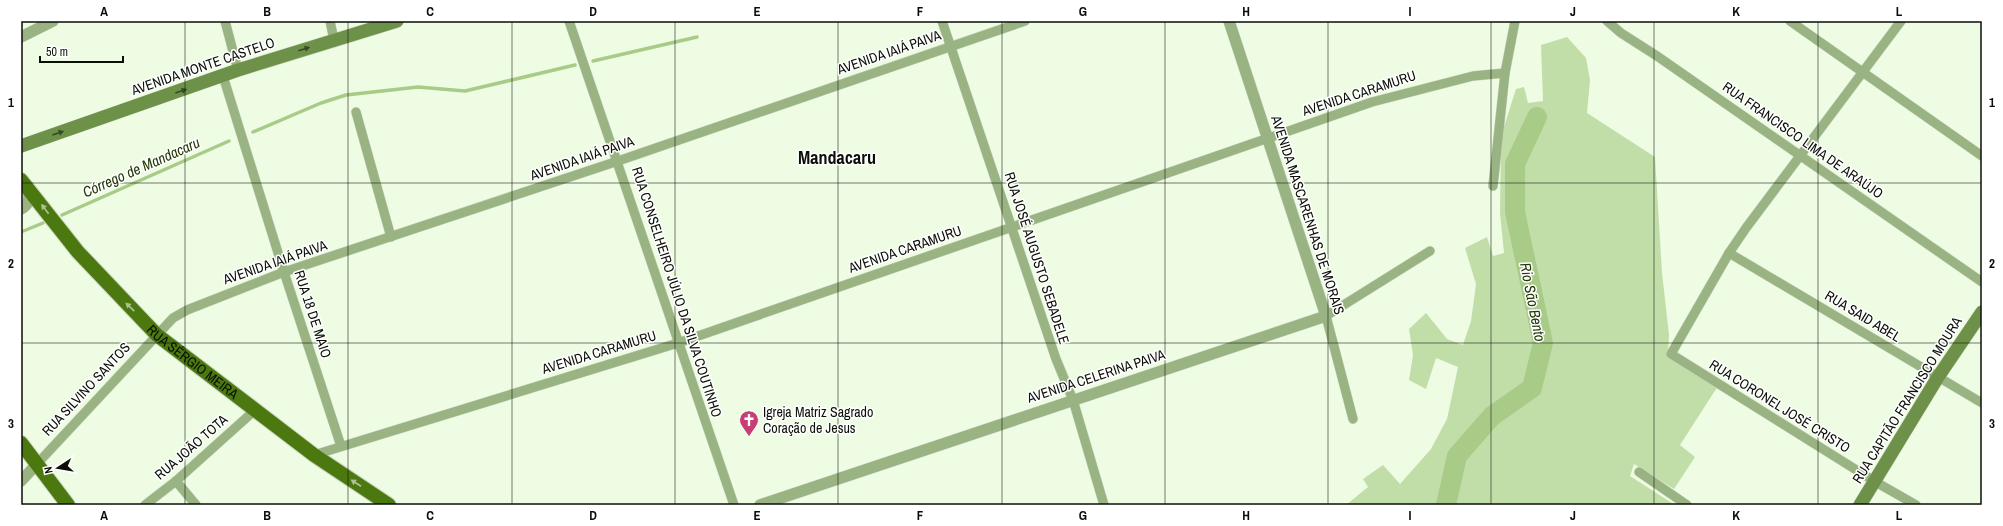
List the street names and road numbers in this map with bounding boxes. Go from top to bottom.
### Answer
street label: AVENIDA IAIÁ PAIVA [834,26,944,79]
street label: AVENIDA MONTE CASTELO [128,33,277,99]
street label: AVENIDA CARAMURU [1299,66,1418,120]
street label: RUA FRANCISCO LIMA DE ARAÚJO [1719,78,1887,202]
street label: AVENIDA MASCARENHAS DE MORAIS [1267,112,1349,317]
street label: AVENIDA IAIÁ PAIVA [527,132,637,185]
street label: RUA CONSELHEIRO JÚLIO DA SILVA COUTINHO [628,164,726,420]
street label: RUA JOSÉ AUGUSTO SEBADELE [1001,170,1073,346]
street label: AVENIDA CARAMURU [845,221,964,277]
street label: AVENIDA IAIÁ PAIVA [220,236,330,289]
street label: RUA 18 DE MAIO [290,268,336,360]
street label: RUA SAID ABEL [1822,286,1905,346]
street label: RUA CAPITÃO FRANCISCO MOURA [1848,313,1966,487]
street label: RUA SÉRGIO MEIRA [143,321,242,403]
street label: AVENIDA CARAMURU [539,326,658,378]
street label: RUA SILVINO SANTOS [38,338,134,440]
street label: AVENIDA CELERINA PAIVA [1024,345,1168,407]
street label: RUA CORONEL JOSÉ CRISTO [1706,355,1854,457]
street label: RUA JOÃO TOTA [151,410,231,484]

